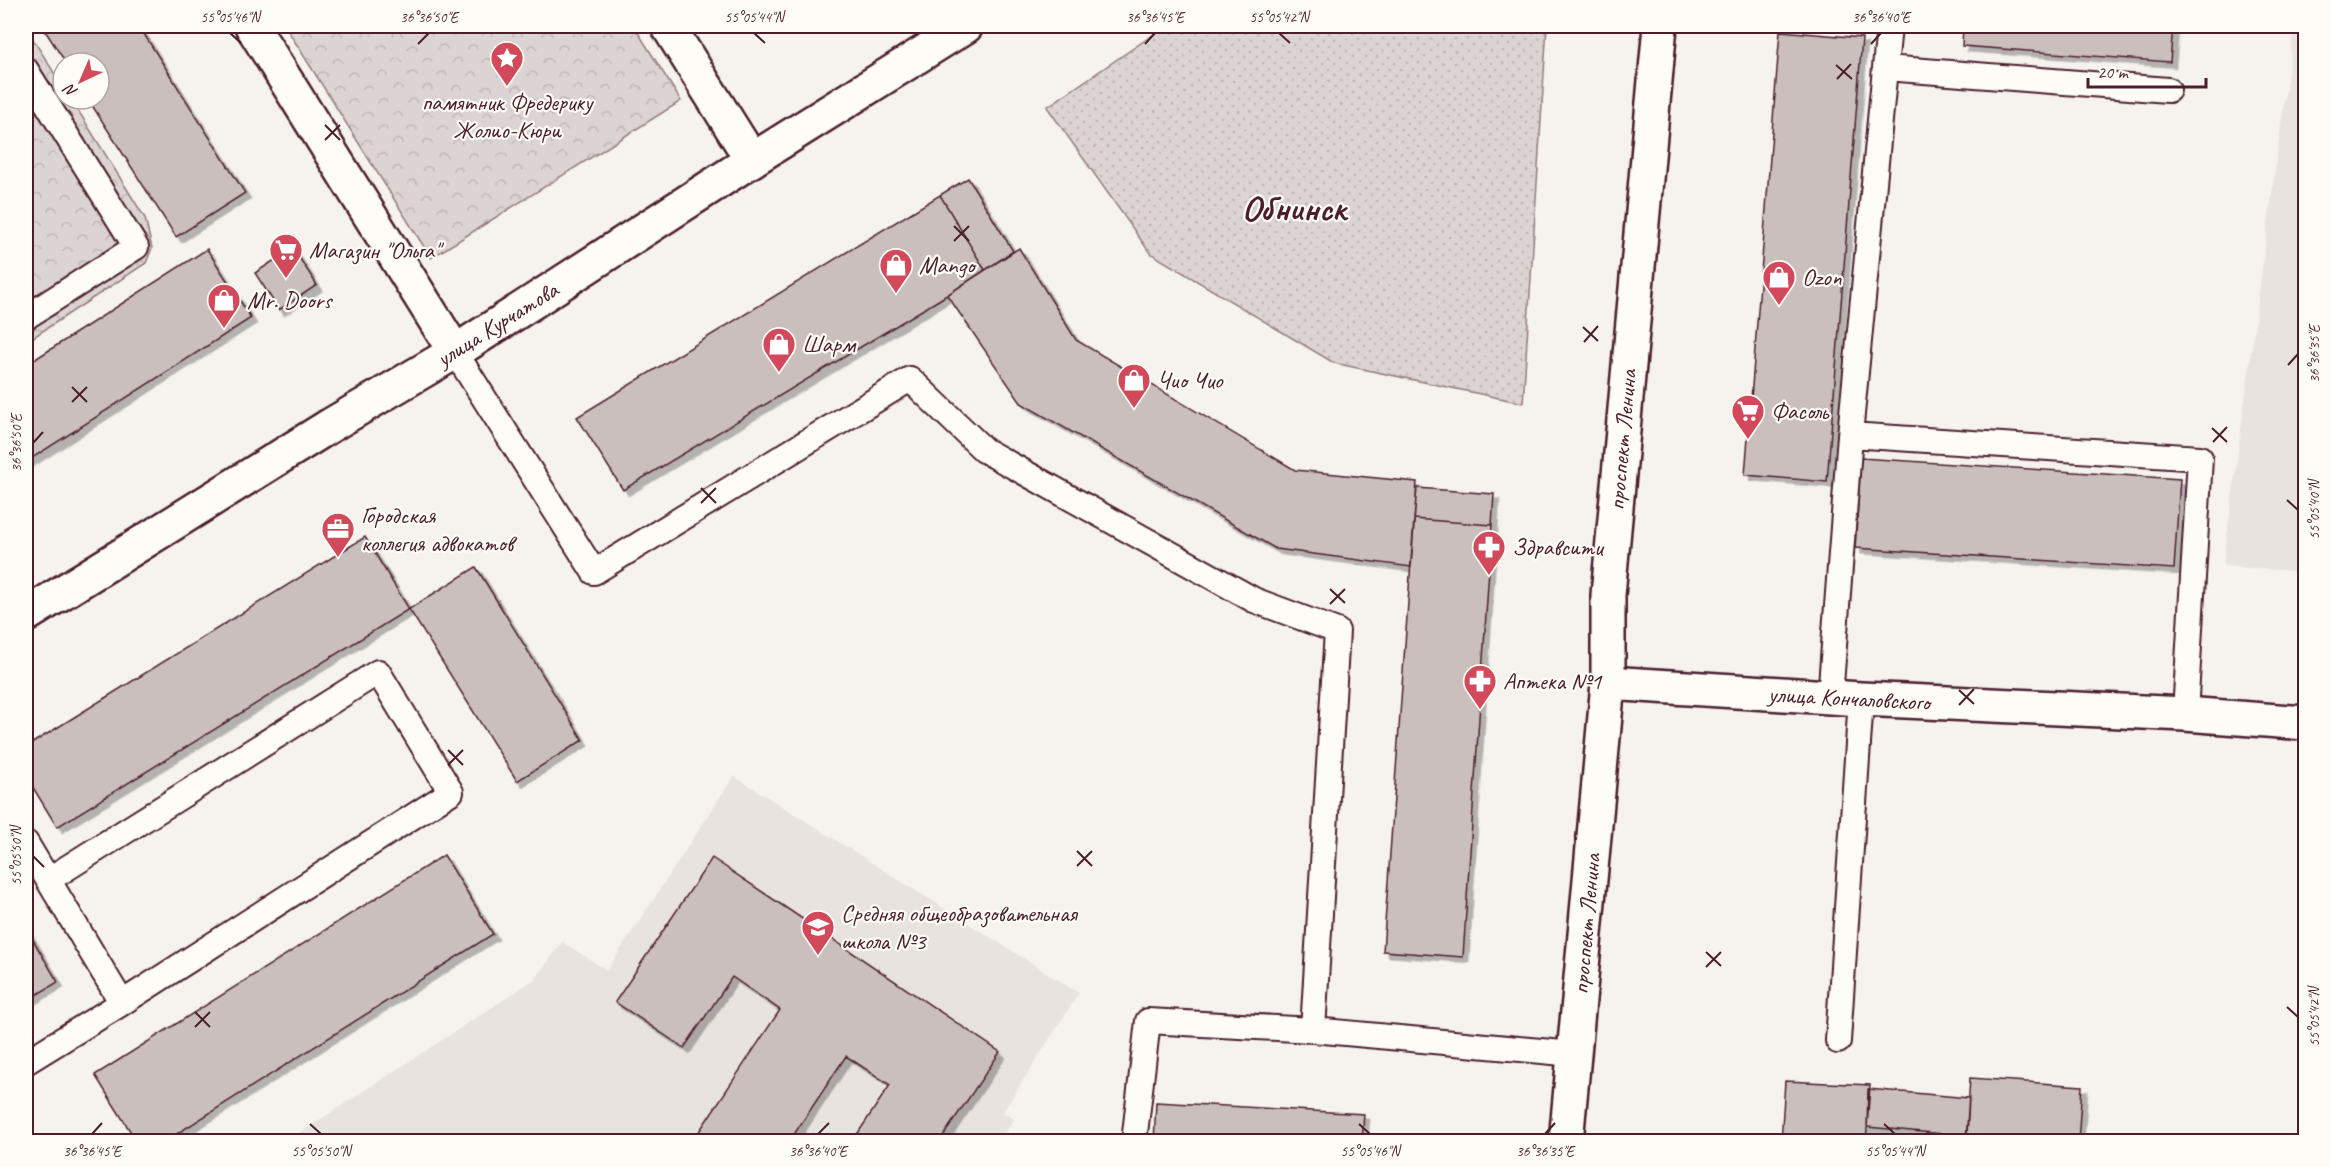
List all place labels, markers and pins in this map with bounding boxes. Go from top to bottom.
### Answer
place icon: памятник Фредерику Жолио-Кюри [489,40,525,87]
place label: памятник Фредерику Жолио-Кюри [422,87,594,145]
supermarket icon: Магазин "Ольга" [268,232,304,279]
place label: Магазин "Ольга" [309,235,445,265]
shop icon: Mango [878,247,914,294]
place label: Mango [919,250,977,280]
shop icon: Ozon [1761,259,1797,306]
place label: Ozon [1802,262,1842,292]
shop icon: Mr. Doors [206,282,242,329]
place label: Mr. Doors [247,285,333,315]
shop icon: Шарм [761,326,797,373]
place label: Шарм [802,329,857,359]
shop icon: Чио Чио [1116,362,1152,409]
place label: Чио Чио [1157,365,1224,395]
supermarket icon: Фасоль [1730,393,1766,440]
place label: Фасоль [1771,396,1830,426]
place label: Городская коллегия адвокатов [361,500,518,558]
office icon: Городская коллегия адвокатов [320,511,356,558]
pharmacy icon: Здравсити [1471,529,1507,576]
place label: Здравсити [1512,532,1605,562]
pharmacy icon: Аптека №1 [1462,663,1498,710]
place label: Аптека №1 [1503,666,1603,696]
place label: Средняя общеобразовательная школа №3 [841,898,1079,956]
school or university icon: Средняя общеобразовательная школа №3 [800,909,836,956]

